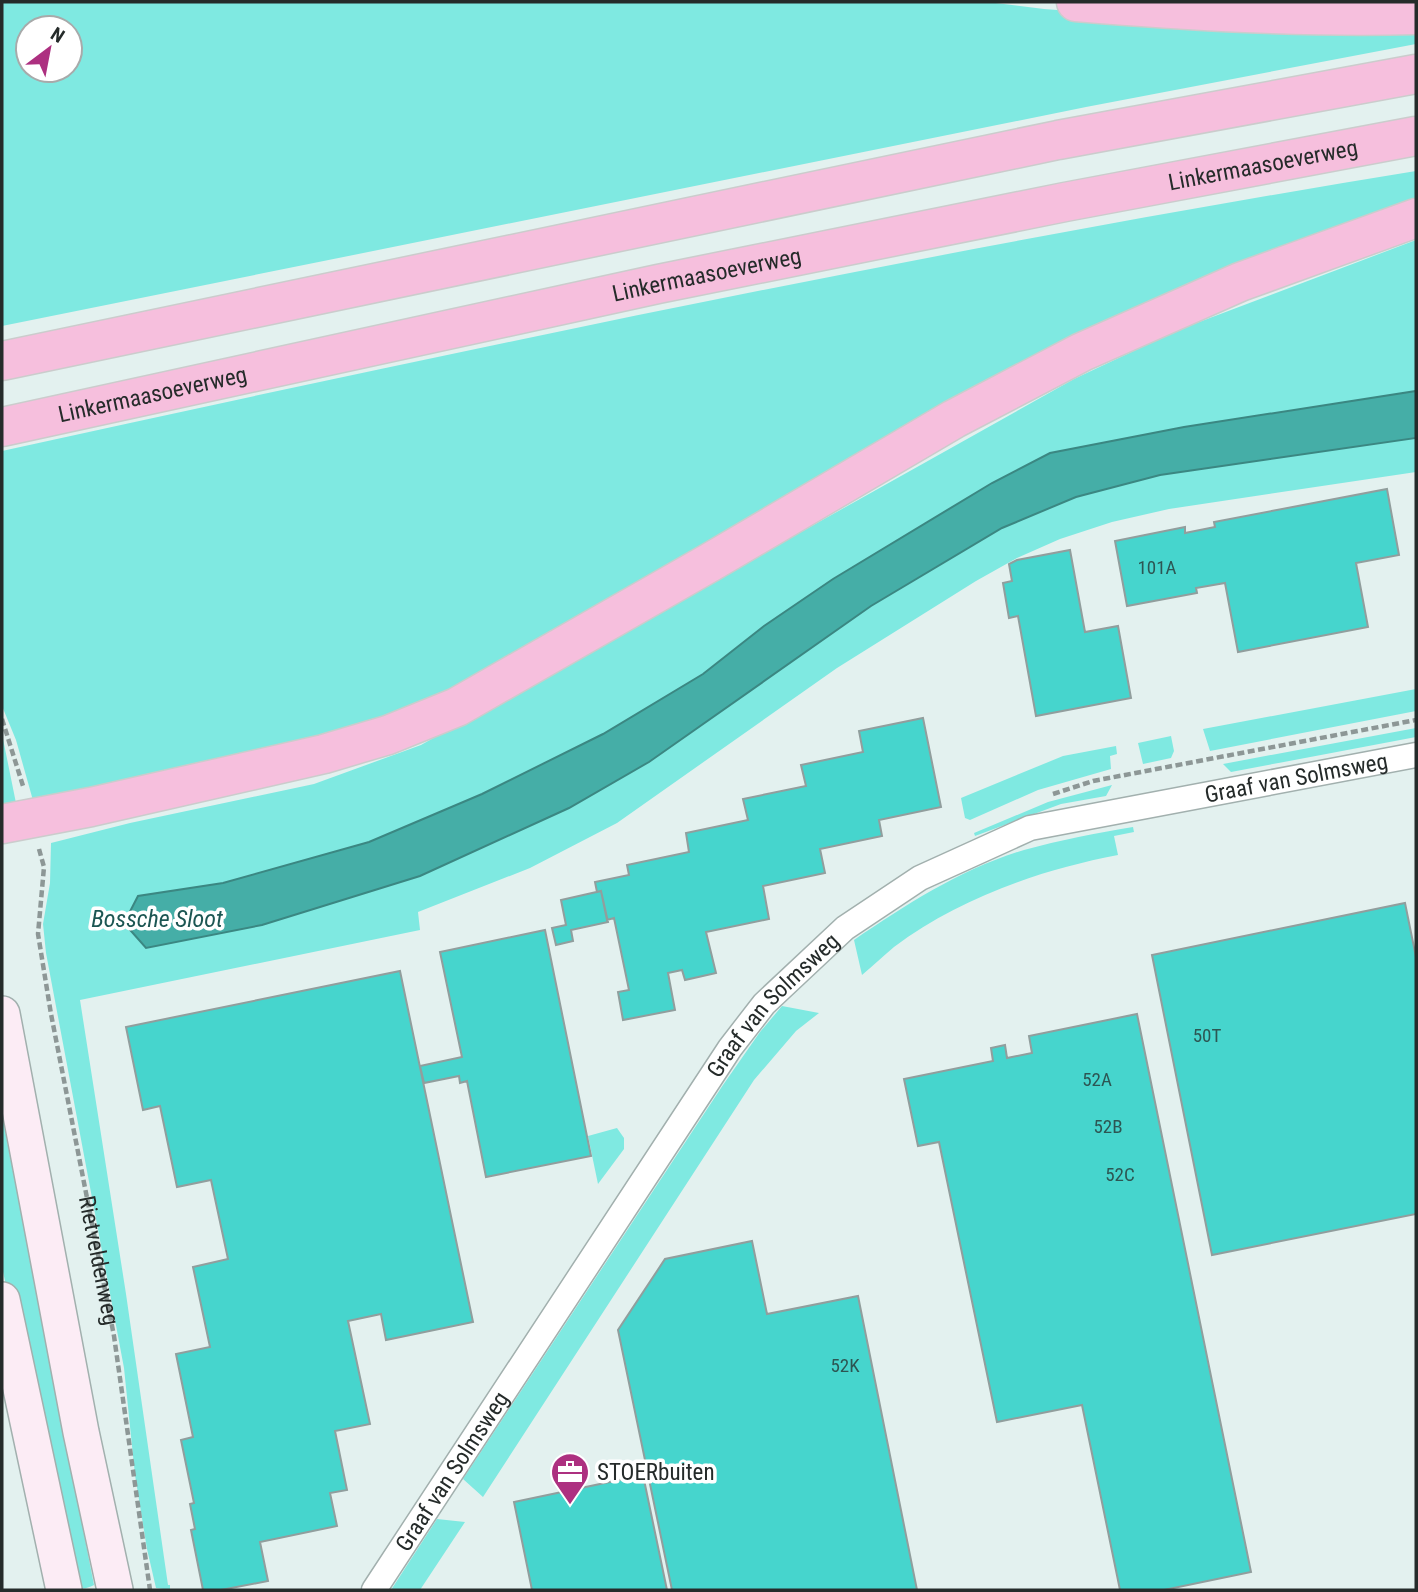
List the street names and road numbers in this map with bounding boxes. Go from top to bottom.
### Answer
street label: Linkermaasoeverweg [1166,134,1360,196]
street label: Linkermaasoeverweg [610,242,803,307]
street label: Linkermaasoeverweg [56,361,249,428]
street label: Graaf van Solmsweg [1202,747,1390,808]
street label: Graaf van Solmsweg [701,927,845,1082]
street label: Rietveldenweg [73,1193,125,1327]
street label: Graaf van Solmsweg [390,1386,514,1556]

